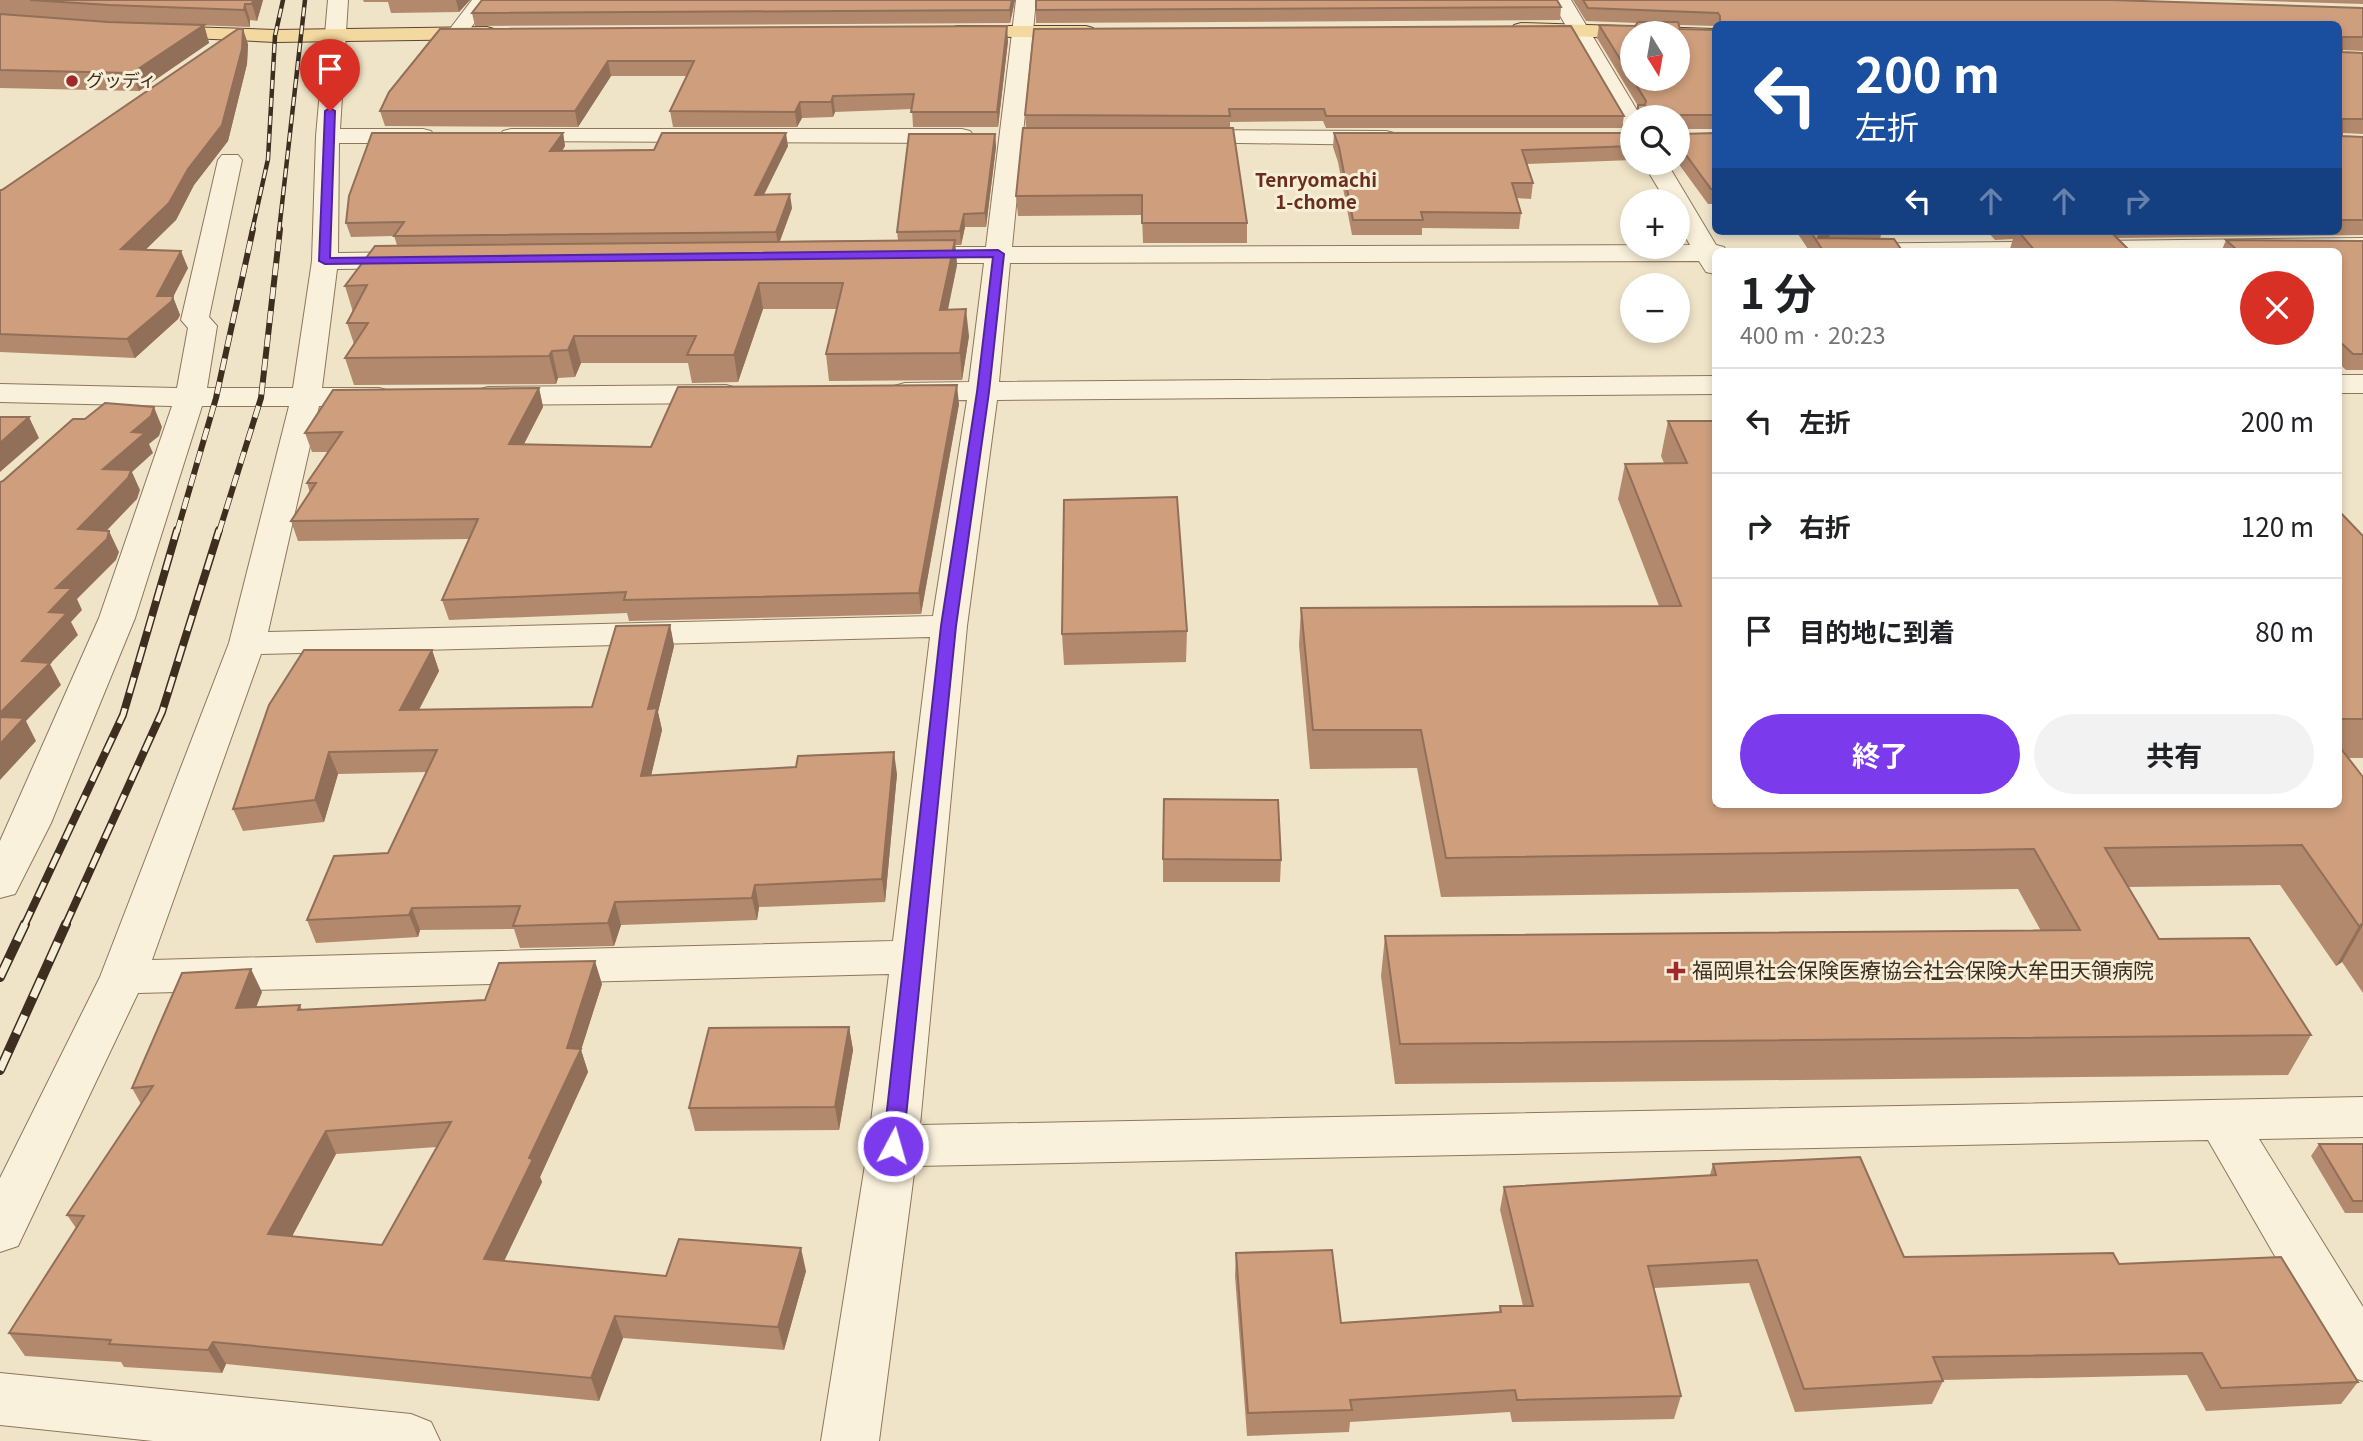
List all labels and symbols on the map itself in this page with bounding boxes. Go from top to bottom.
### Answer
north arrow [1620,21,1690,91]
pin [300,39,360,111]
place label: グッディ [86,66,157,92]
marker: グッディ [64,73,80,89]
district label: Tenryomachi 1-chome [1255,165,1377,214]
place label: 福岡県社会保険医療協会社会保険大牟田天領病院 [1692,954,2154,984]
marker: 福岡県社会保険医療協会社会保険大牟田天領病院 [1666,961,1686,981]
position arrow [856,1109,930,1183]

